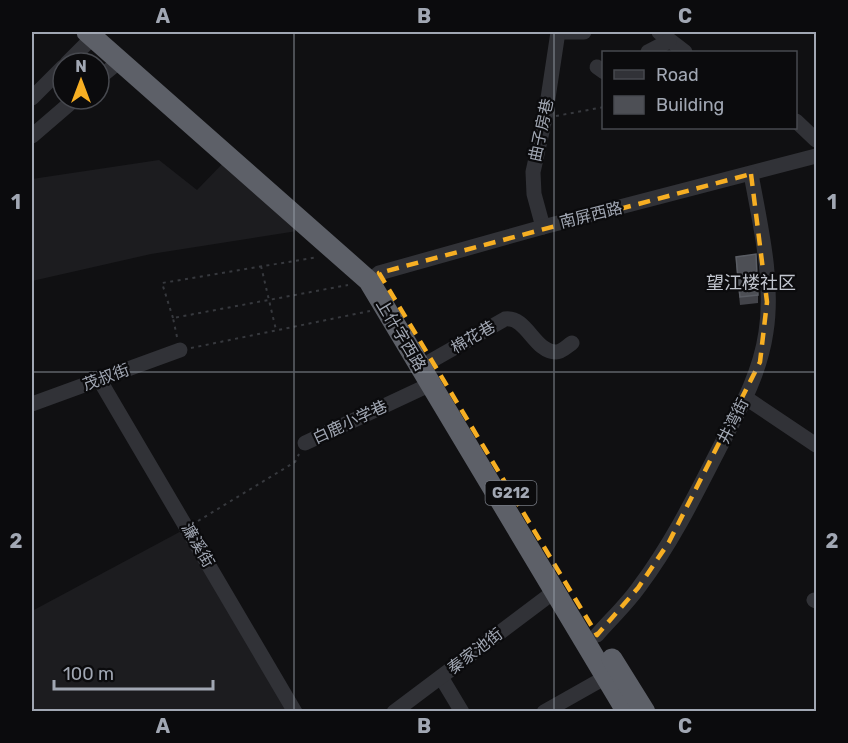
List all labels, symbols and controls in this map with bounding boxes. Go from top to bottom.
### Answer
text: A [156,4,171,28]
text: B [417,4,431,28]
text: C [678,4,692,28]
north arrow [51,51,111,111]
legend [602,51,797,129]
text: N [75,57,87,76]
text: Road [656,64,699,86]
text: Building [656,94,724,116]
street label: 曲子房巷 [525,97,557,163]
text: 1 [11,190,21,214]
text: 1 [827,190,837,214]
street label: 南屏西路 [558,198,624,232]
district label: 望江楼社区 [706,272,796,294]
street label: 上什字西路 [372,296,430,374]
street label: 棉花巷 [447,317,499,357]
street label: 茂叔街 [80,360,132,394]
street label: 井湾街 [714,395,752,447]
street label: 白鹿小学巷 [310,396,390,448]
road number: G212 [486,481,536,505]
street label: 濂溪街 [178,519,218,571]
text: 2 [10,529,23,553]
text: 2 [826,529,839,553]
street label: 秦家池街 [444,624,506,678]
scale bar [54,653,213,691]
text: 100 m [63,663,114,685]
text: A [156,714,171,738]
text: B [417,714,431,738]
text: C [678,714,692,738]

